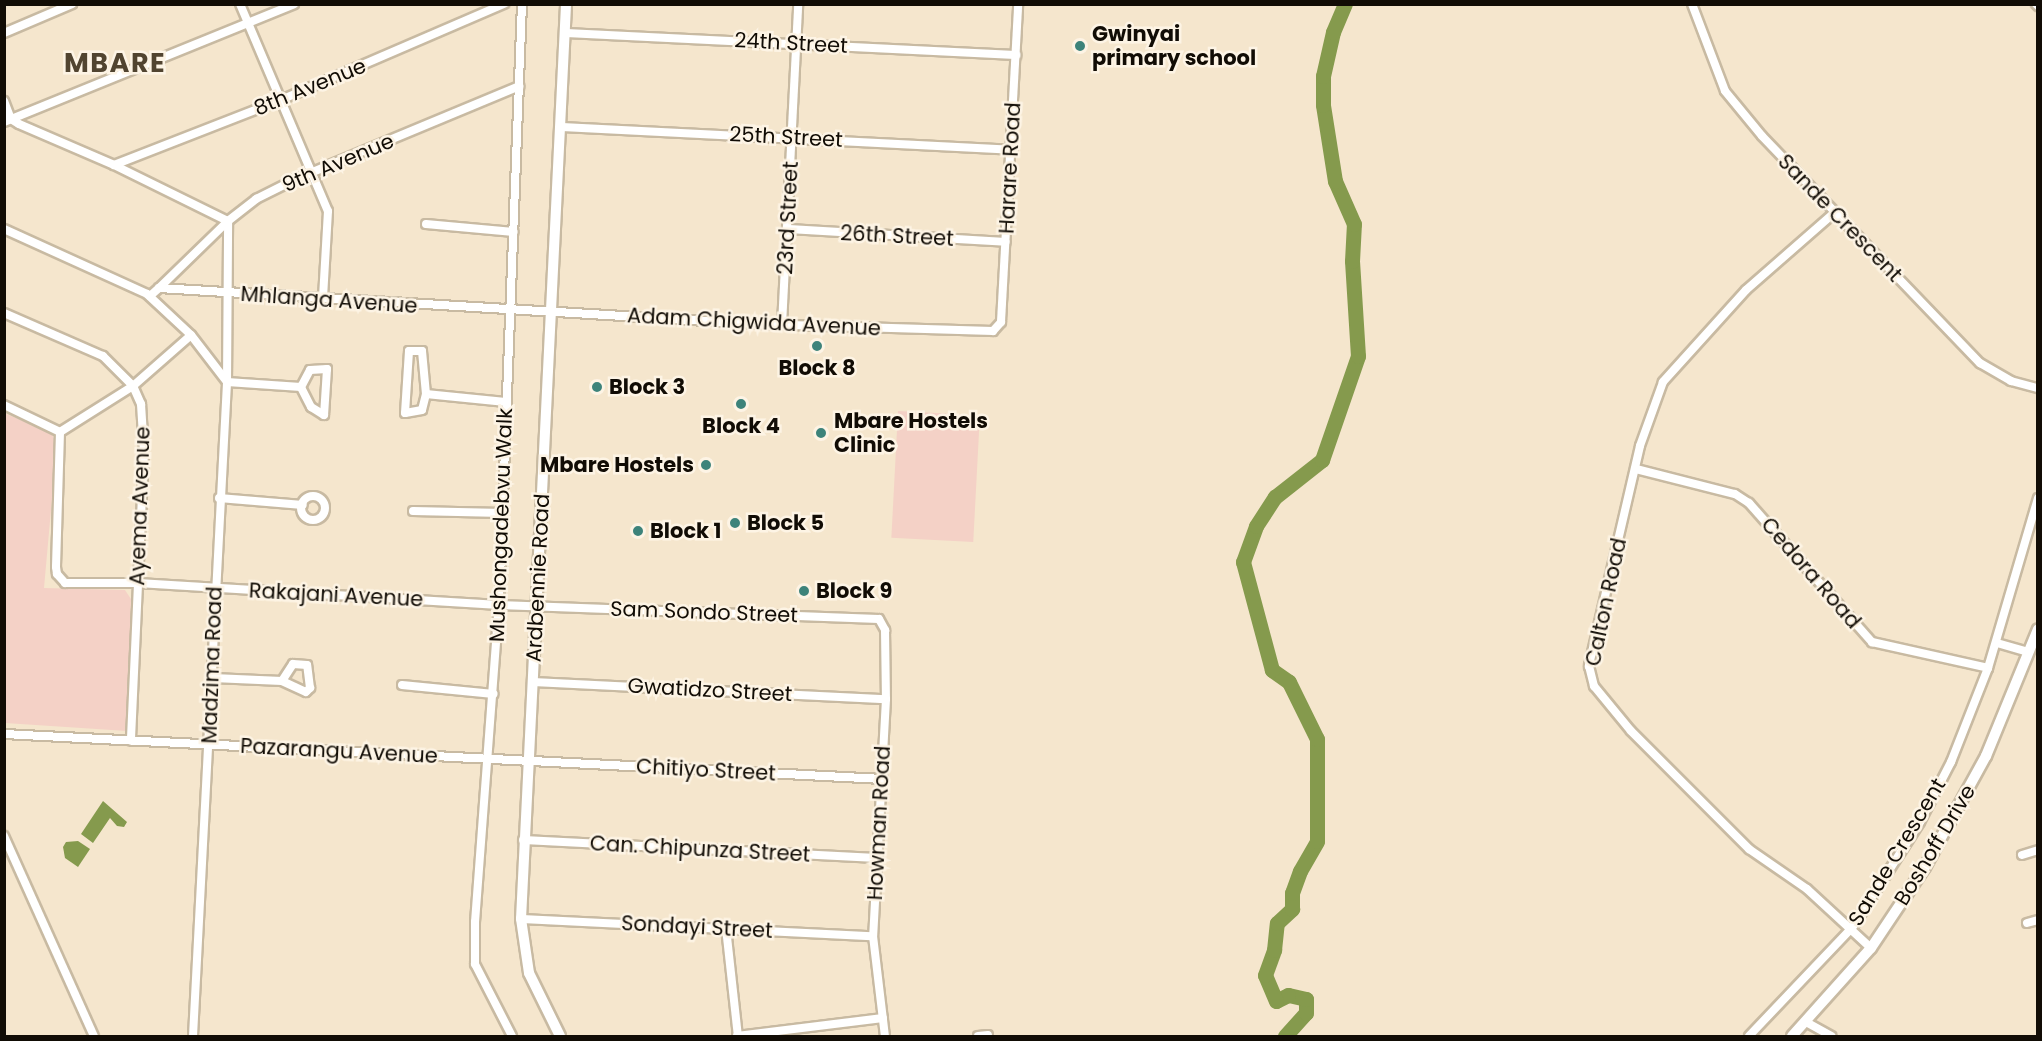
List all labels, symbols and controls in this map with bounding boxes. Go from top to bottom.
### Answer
place label: Gwinyai primary school [1092,21,1256,71]
street label: 24th Street [734,27,848,59]
marker: Gwinyai primary school [1073,39,1087,53]
district label: MBARE [64,47,166,79]
street label: 8th Avenue [250,53,370,121]
street label: Harare Road [994,102,1026,234]
street label: 25th Street [729,121,843,153]
street label: 9th Avenue [278,128,398,198]
street label: Sande Crescent [1773,149,1907,287]
street label: 23rd Street [772,161,804,275]
street label: 26th Street [840,220,954,252]
street label: Mhlanga Avenue [240,281,418,319]
street label: Adam Chigwida Avenue [626,303,882,341]
marker: Block 8 [810,339,824,353]
place label: Block 8 [778,355,856,381]
place label: Block 3 [609,374,685,400]
marker: Block 3 [590,380,604,394]
marker: Block 4 [734,397,748,411]
street label: Mushongadebvu Walk [484,408,518,642]
place label: Mbare Hostels Clinic [834,408,988,458]
place label: Block 4 [702,413,780,439]
marker: Mbare Hostels Clinic [812,424,830,442]
street label: Ayema Avenue [125,426,155,586]
place label: Mbare Hostels [540,452,694,478]
marker: Mbare Hostels [699,458,713,472]
street label: Ardbennie Road [521,493,555,663]
place label: Block 5 [747,510,824,536]
street label: Cedora Road [1756,512,1866,634]
marker: Block 5 [728,516,742,530]
place label: Block 1 [650,518,721,544]
marker: Block 1 [631,524,645,538]
street label: Calton Road [1580,536,1632,668]
street label: Rakajani Avenue [248,578,424,612]
place label: Block 9 [816,578,892,604]
marker: Block 9 [797,584,811,598]
street label: Madzima Road [197,586,227,744]
street label: Sam Sondo Street [610,596,798,628]
street label: Gwatidzo Street [627,673,793,707]
street label: Pazarangu Avenue [240,733,438,769]
street label: Howman Road [862,745,896,901]
street label: Chitiyo Street [635,754,777,786]
street label: Sande Crescent [1843,774,1951,930]
street label: Boshoff Drive [1889,780,1981,910]
street label: Can. Chipunza Street [589,831,811,867]
street label: Sondayi Street [621,910,773,944]

